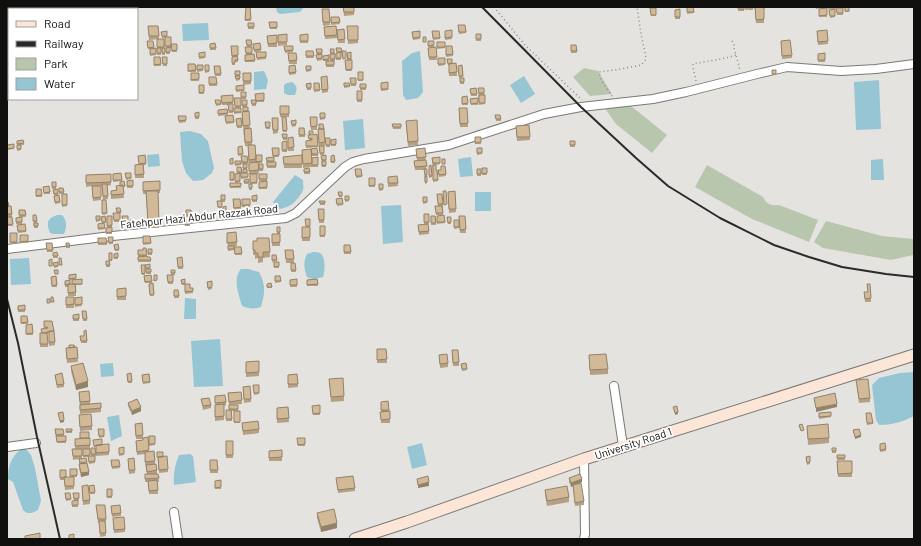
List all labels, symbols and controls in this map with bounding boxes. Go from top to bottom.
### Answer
legend [8,8,138,100]
text: Road [44,16,71,30]
text: Railway [44,36,84,50]
text: Park [44,56,68,70]
text: Water [44,76,76,90]
street label: Fatehpur Hazi Abdur Razzak Road [120,201,278,231]
street label: University Road 1 [593,424,673,462]

